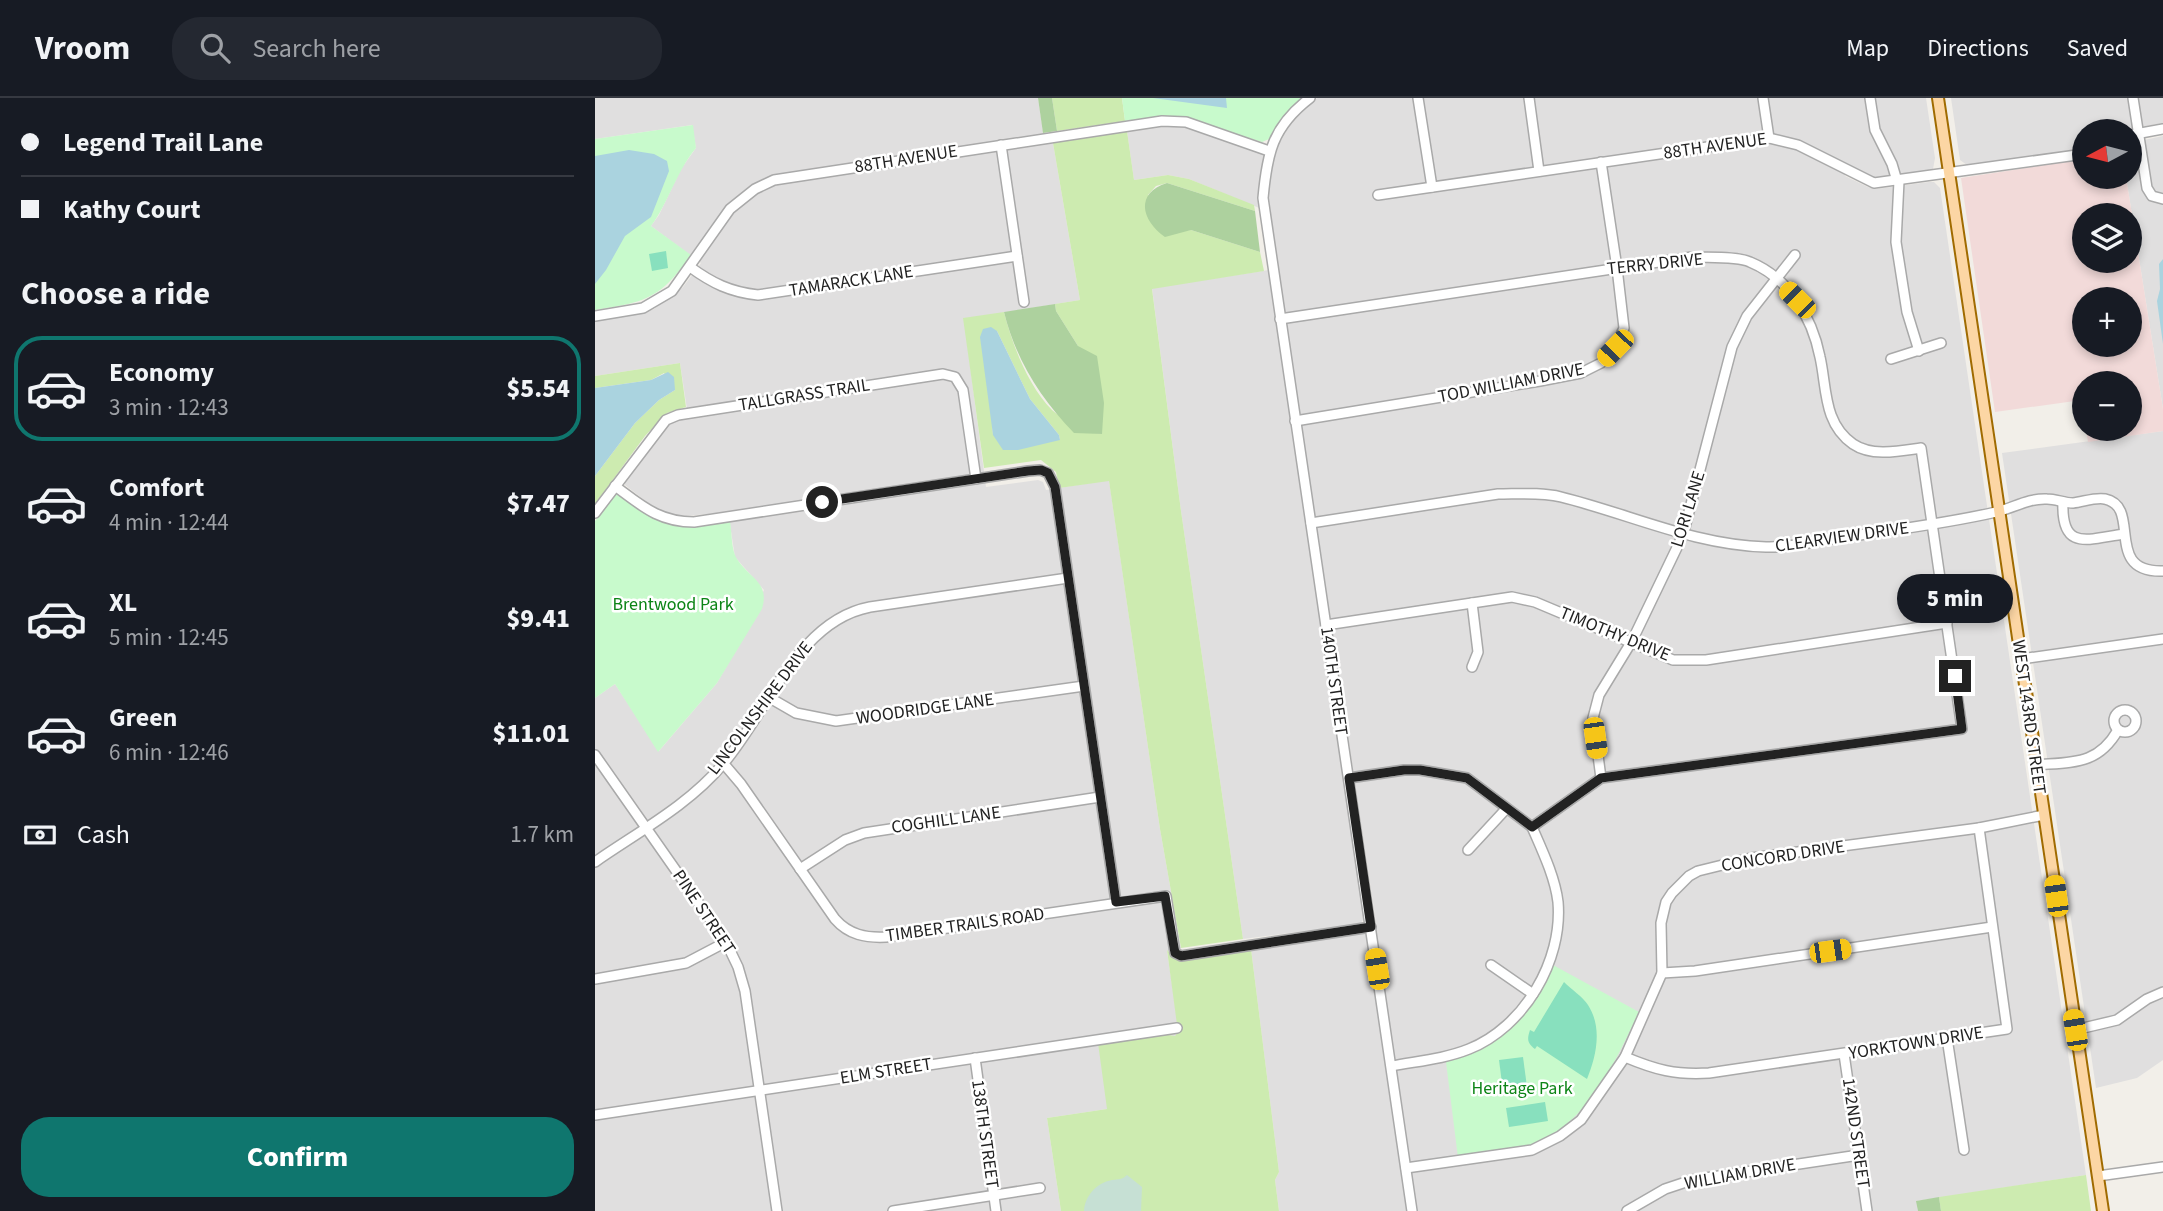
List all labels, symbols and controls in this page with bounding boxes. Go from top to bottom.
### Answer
search box [172,17,662,80]
text: Vroom [35,25,130,72]
icon: search [196,29,234,67]
text: Search here [252,30,381,67]
text: Map [1846,31,1889,66]
text: Directions [1927,31,2029,66]
text: Saved [2067,31,2128,66]
north arrow [2072,119,2142,189]
map controls [2072,119,2142,441]
text: Legend Trail Lane [63,124,263,161]
street label: 88TH AVENUE [1662,126,1768,166]
street label: 88TH AVENUE [853,139,959,179]
text: Kathy Court [63,191,200,228]
button: layers [2072,203,2142,273]
street label: TERRY DRIVE [1606,247,1704,281]
street label: TAMARACK LANE [787,259,915,303]
text: Choose a ride [21,271,210,317]
car [1775,278,1820,322]
button: + [2072,287,2142,357]
car [1593,326,1638,370]
text: Economy [109,354,214,391]
icon: car [25,357,88,420]
street label: TOD WILLIAM DRIVE [1436,357,1586,409]
text: $5.54 [506,370,570,407]
button: − [2072,371,2142,441]
street label: TALLGRASS TRAIL [737,372,872,418]
text: 3 min · 12:43 [109,391,229,424]
street label: LORI LANE [1665,468,1711,550]
text: Comfort [109,469,204,506]
icon: car [25,472,88,535]
text: $7.47 [506,485,570,522]
route start [806,486,838,518]
text: 4 min · 12:44 [109,506,229,539]
street label: CLEARVIEW DRIVE [1774,515,1910,559]
callout: 5 min [1897,574,2013,624]
text: 5 min [1927,582,1983,615]
text: XL [109,584,137,621]
icon: car [25,587,88,650]
park label: Brentwood Park [612,592,734,617]
text: $9.41 [506,600,570,637]
street label: TIMOTHY DRIVE [1556,600,1674,668]
text: 5 min · 12:45 [109,621,229,654]
street label: 140TH STREET [1314,625,1354,737]
street label: LINCOLNSHIRE DRIVE [701,636,819,780]
street label: WEST 143RD STREET [2006,638,2052,796]
route end [1939,660,1971,692]
street label: WOODRIDGE LANE [854,687,996,731]
text: Green [109,699,177,736]
icon: car [25,702,88,765]
text: $11.01 [493,715,570,752]
car [1582,716,1609,760]
text: 6 min · 12:46 [109,736,229,769]
street label: COGHILL LANE [890,800,1002,840]
icon: cash [21,816,59,854]
text: Cash [77,816,130,853]
text: 1.7 km [510,818,574,851]
street label: CONCORD DRIVE [1719,834,1847,878]
street label: PINE STREET [666,865,742,960]
car [2043,874,2070,918]
street label: TIMBER TRAILS ROAD [884,901,1046,949]
car [1808,938,1853,964]
car [1364,947,1391,991]
car [2062,1008,2089,1052]
street label: YORKTOWN DRIVE [1846,1020,1985,1066]
street label: ELM STREET [838,1051,934,1091]
park label: Heritage Park [1471,1076,1573,1101]
street label: 142ND STREET [1836,1076,1876,1190]
street label: 138TH STREET [965,1078,1005,1190]
button: Confirm [21,1117,574,1197]
street label: WILLIAM DRIVE [1682,1152,1798,1196]

